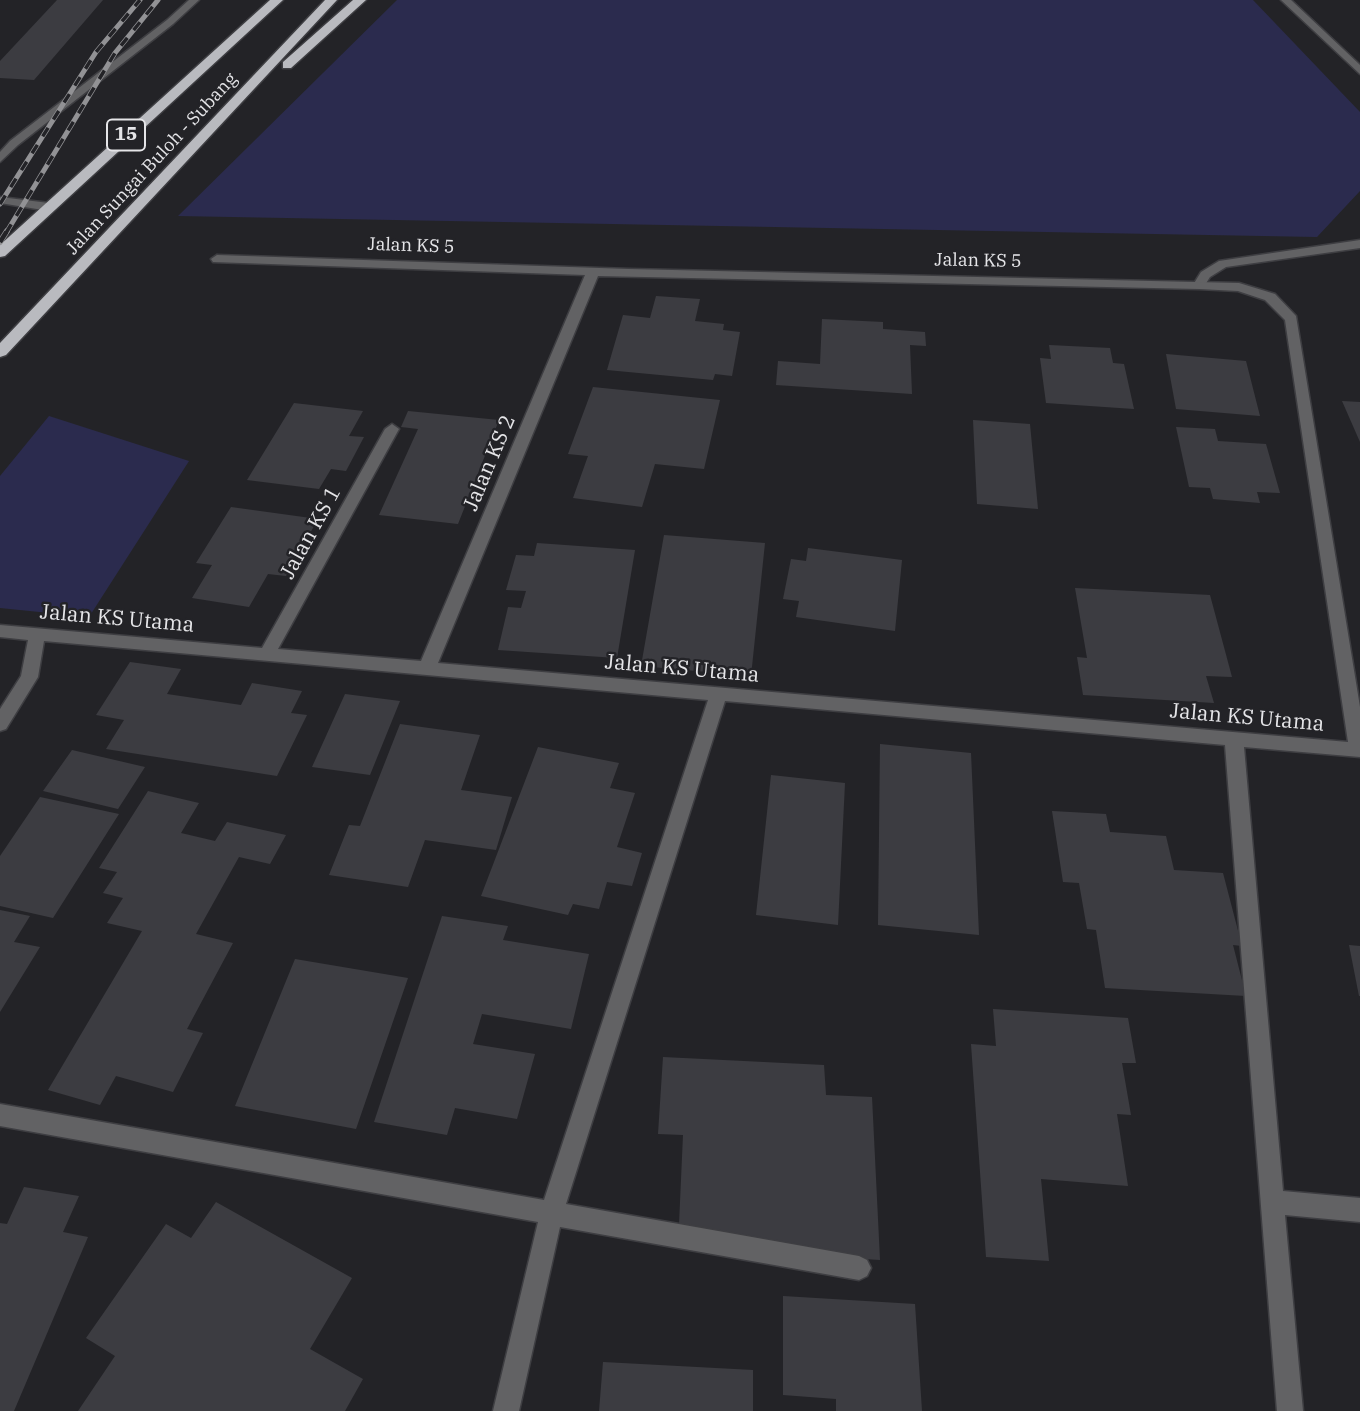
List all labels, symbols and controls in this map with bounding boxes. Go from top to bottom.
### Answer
street label: Jalan Sungai Buloh - Subang [62,69,242,259]
road number: 15 [107,119,145,150]
street label: Jalan KS 5 [367,234,455,258]
street label: Jalan KS 5 [934,249,1022,273]
street label: Jalan KS 2 [459,411,521,515]
street label: Jalan KS 1 [275,482,347,584]
street label: Jalan KS Utama [39,600,195,638]
street label: Jalan KS Utama [604,650,760,688]
street label: Jalan KS Utama [1169,699,1325,737]

